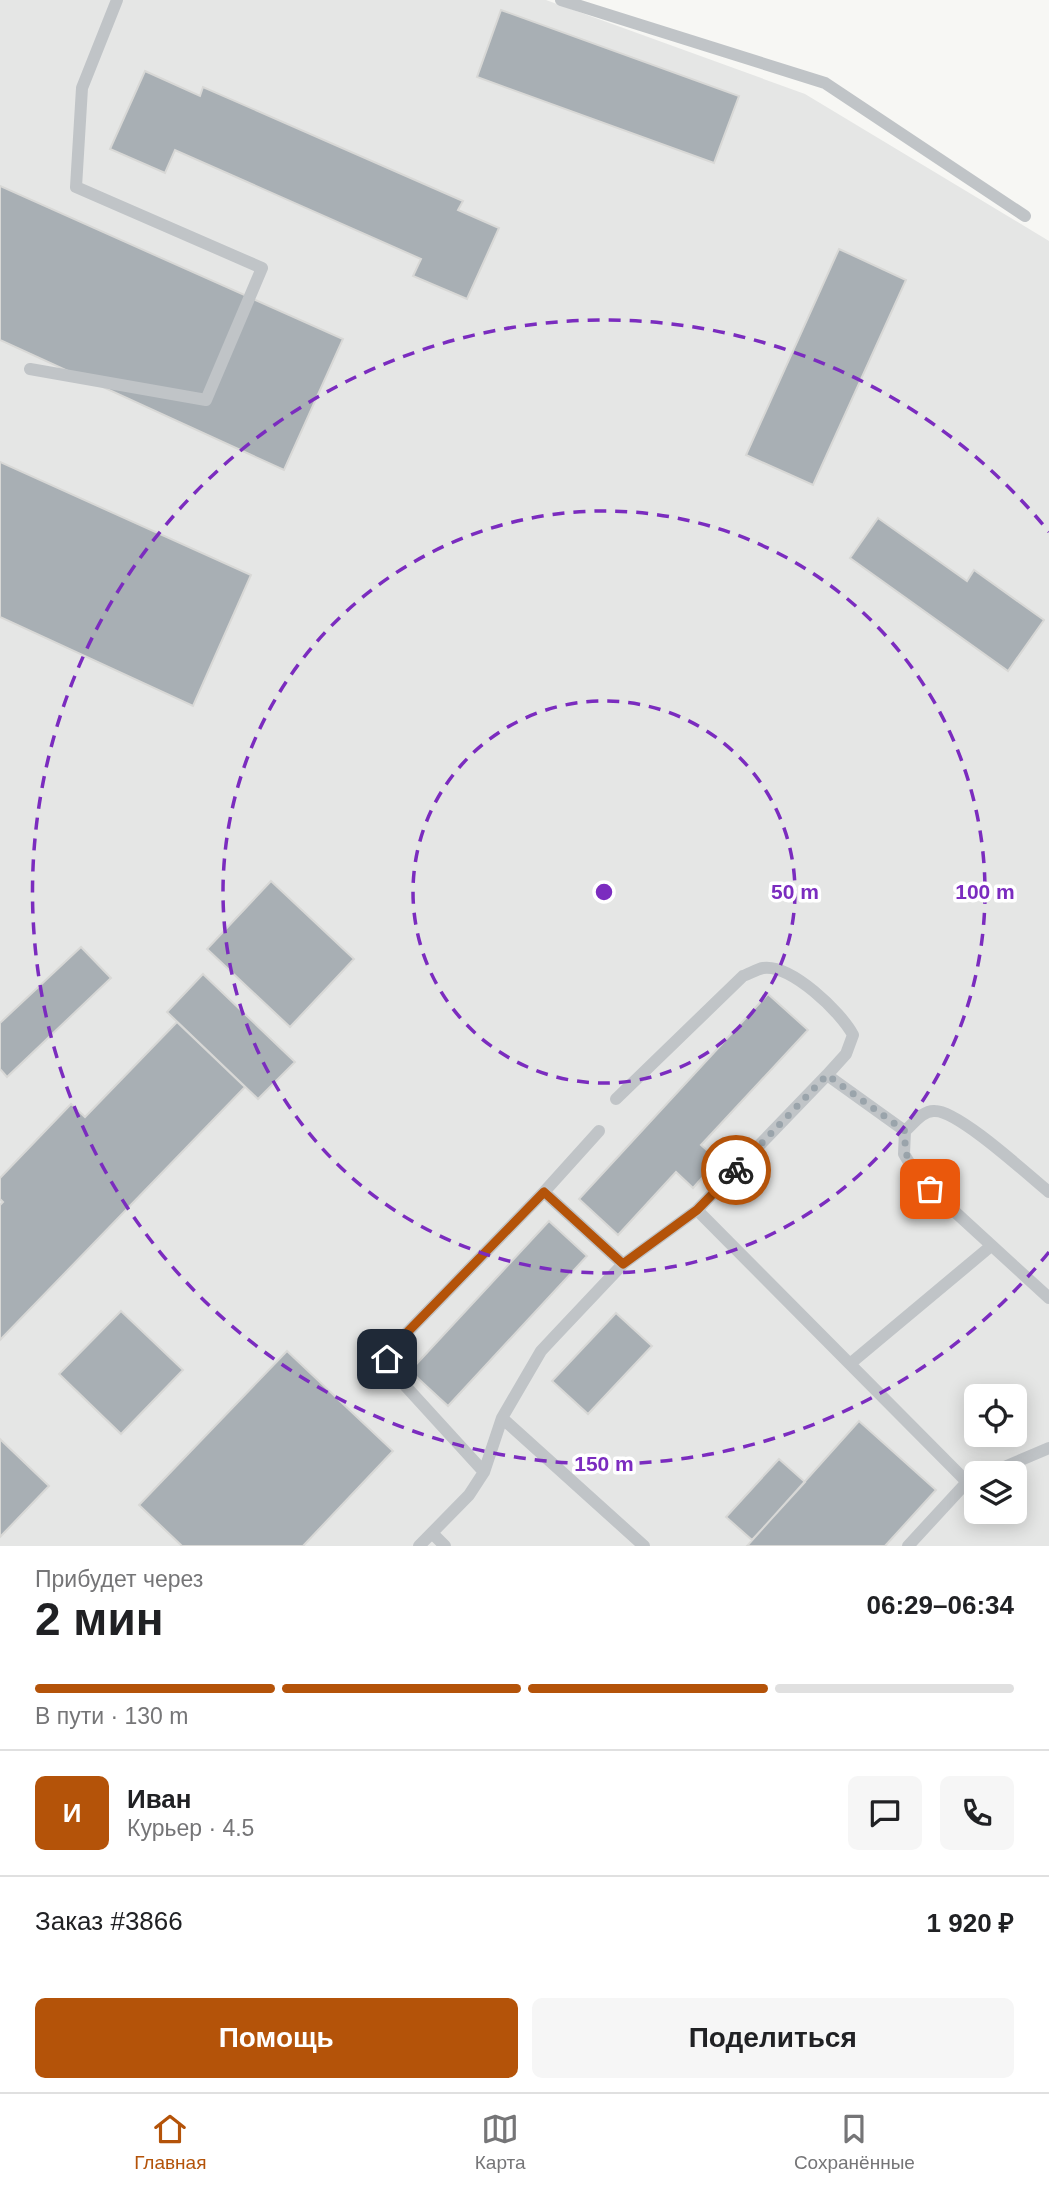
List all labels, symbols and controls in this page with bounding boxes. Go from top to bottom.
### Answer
centre of rings [592,880,616,904]
text: 50 m [771,880,819,903]
text: 100 m [955,880,1015,903]
courier [701,1135,771,1205]
icon: bike [717,1151,755,1189]
pin [900,1159,960,1219]
icon: bag [911,1170,949,1208]
pin [357,1329,417,1389]
icon: home [368,1340,406,1378]
map controls [964,1384,1027,1524]
button: locate [964,1384,1027,1447]
text: 150 m [574,1452,634,1475]
button: layers [964,1461,1027,1524]
text: Прибудет через [35,1566,203,1592]
text: 06:29–06:34 [867,1590,1014,1620]
text: 2 мин [35,1593,163,1645]
text: В пути · 130 m [35,1703,188,1729]
button: chat [848,1776,922,1850]
button: phone [940,1776,1014,1850]
text: Иван [127,1784,192,1814]
text: И [63,1798,81,1828]
text: Курьер · 4.5 [127,1815,254,1841]
text: Заказ #3866 [35,1906,183,1936]
text: 1 920 ₽ [927,1908,1014,1938]
button: Помощь [35,1998,518,2078]
button: Поделиться [532,1998,1014,2078]
tab: Главная [134,2110,206,2174]
tab: Карта [475,2110,526,2174]
tab: Сохранённые [794,2110,915,2174]

